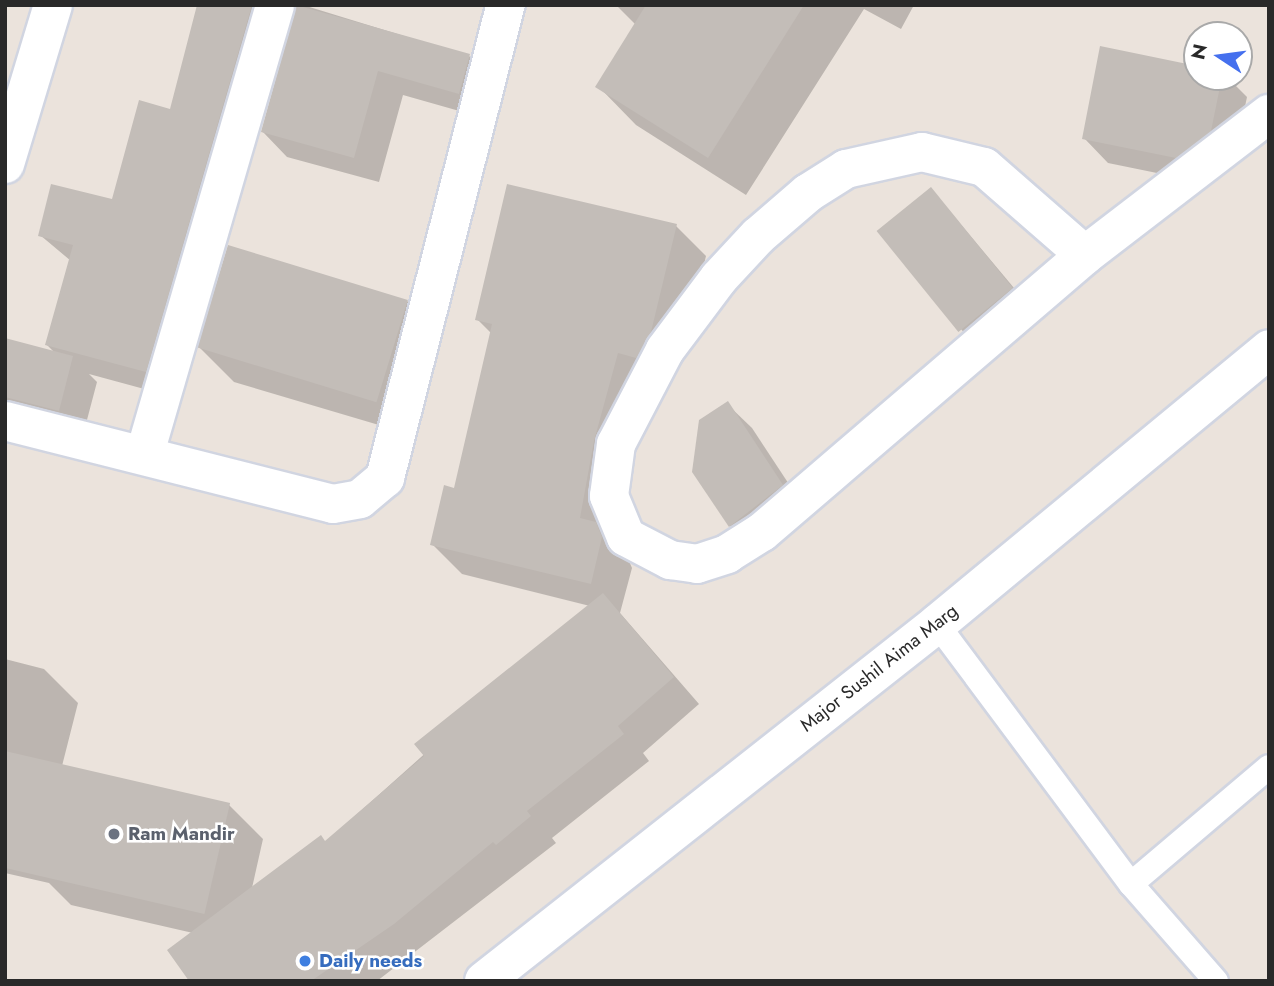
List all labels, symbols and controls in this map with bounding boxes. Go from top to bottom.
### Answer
north arrow [1183,21,1253,91]
text: N [1184,41,1214,62]
street label: Major Sushil Aima Marg [796,599,962,737]
place label: Ram Mandir [128,823,235,845]
marker: Ram Mandir [106,826,122,842]
place label: Daily needs [319,950,422,972]
marker: Daily needs [297,953,313,969]

